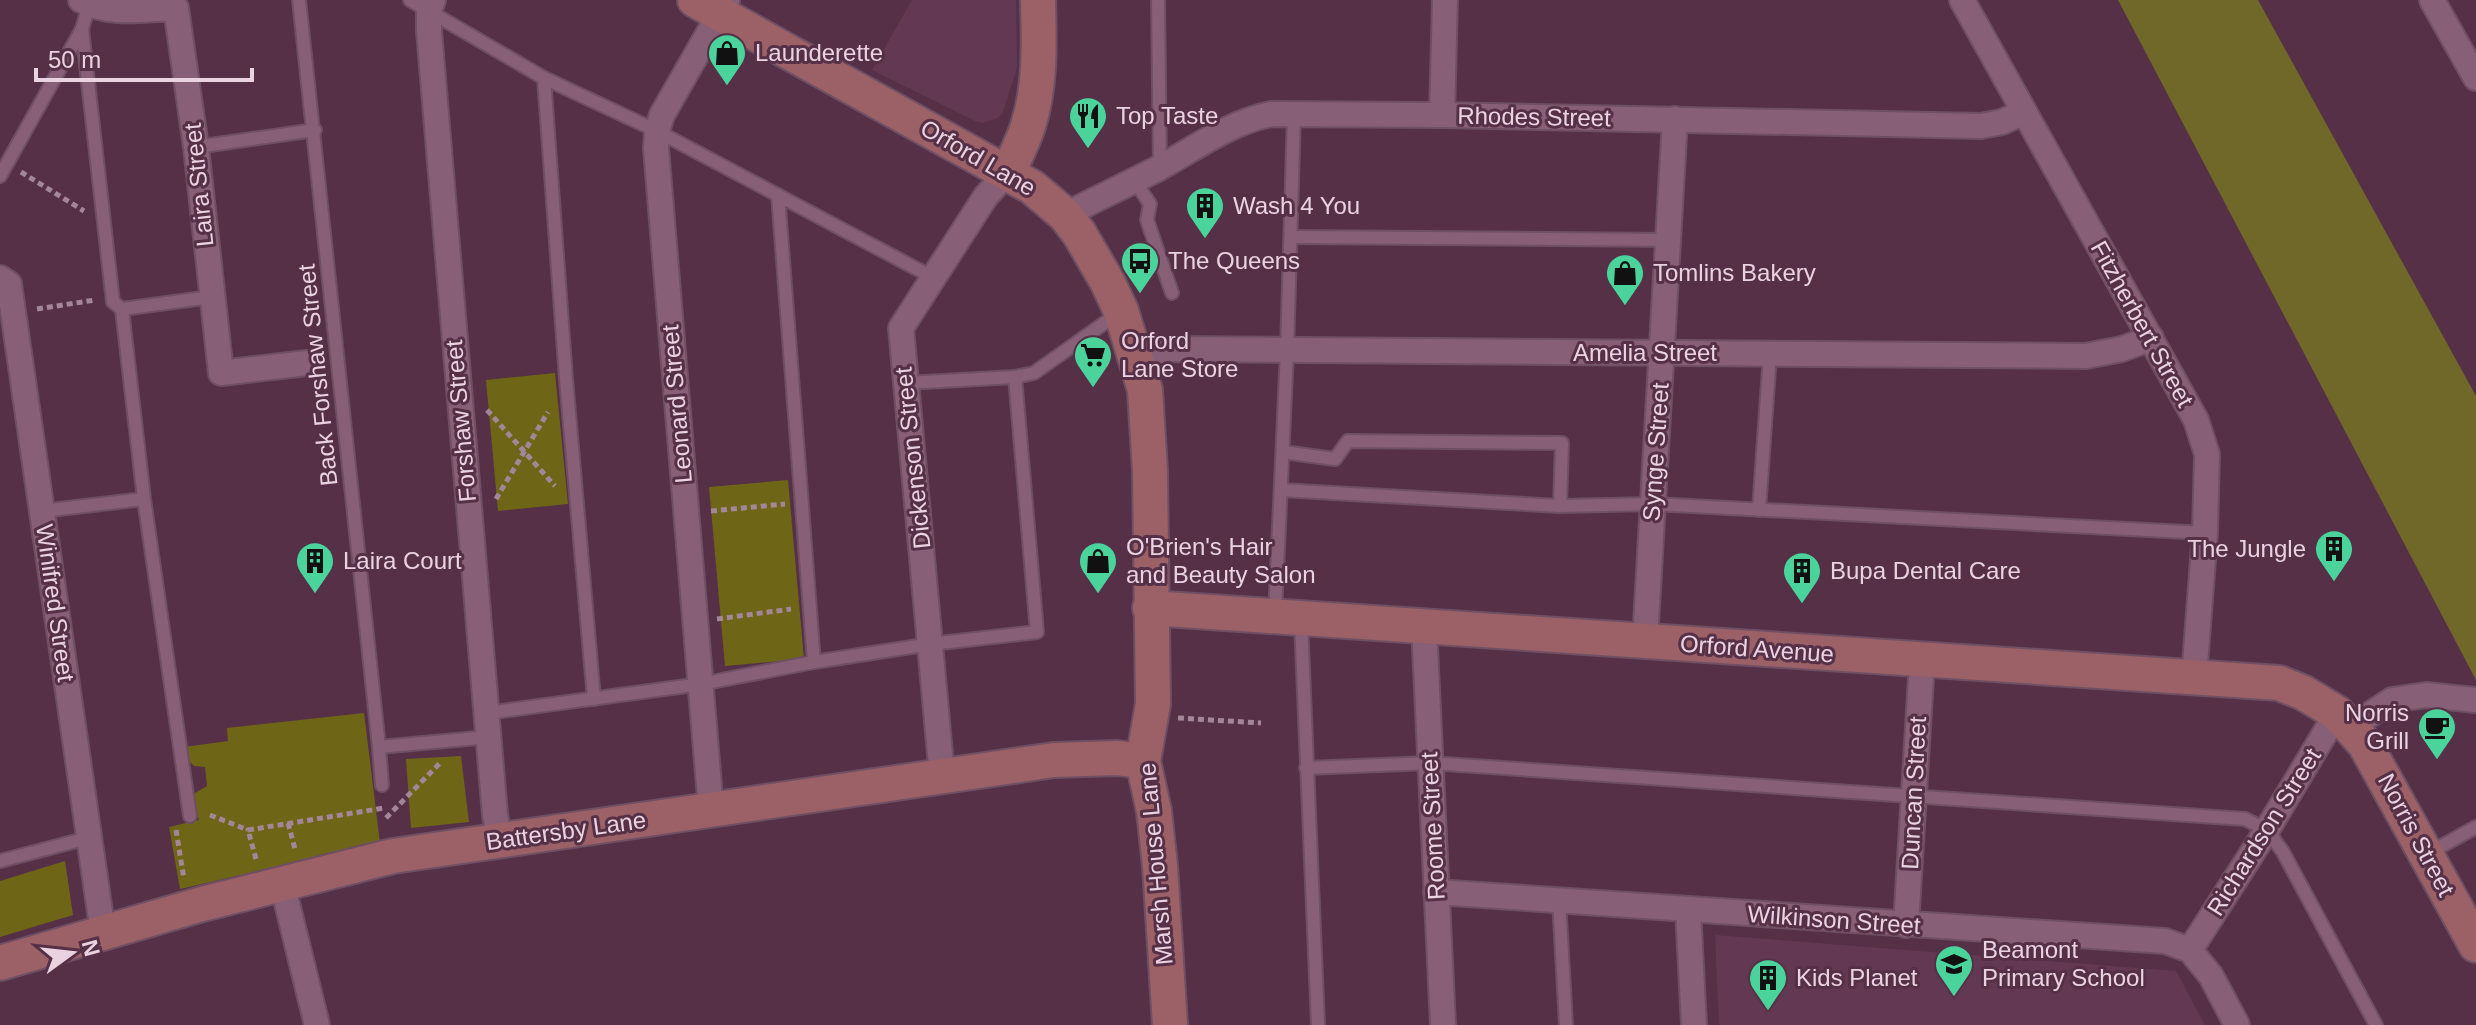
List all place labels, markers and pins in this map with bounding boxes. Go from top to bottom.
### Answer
shop icon: Launderette [706,32,748,87]
place label: Launderette [755,39,883,66]
restaurant icon: Top Taste [1067,95,1109,150]
place label: Top Taste [1116,102,1218,129]
building icon: Wash 4 You [1184,185,1226,240]
place label: Wash 4 You [1233,192,1360,219]
bus stop icon: The Queens [1119,240,1161,295]
place label: The Queens [1168,247,1300,274]
shop icon: Tomlins Bakery [1604,252,1646,307]
place label: Tomlins Bakery [1653,259,1816,286]
place label: Orford Lane Store [1121,327,1238,382]
supermarket icon: Orford Lane Store [1072,334,1114,389]
building icon: The Jungle [2313,528,2355,583]
place label: O'Brien's Hair and Beauty Salon [1126,533,1315,588]
place label: The Jungle [2187,535,2306,562]
building icon: Laira Court [294,540,336,595]
shop icon: O'Brien's Hair and Beauty Salon [1077,540,1119,595]
place label: Laira Court [343,547,462,574]
building icon: Bupa Dental Care [1781,550,1823,605]
place label: Bupa Dental Care [1830,557,2021,584]
place label: Norris Grill [2345,699,2409,754]
cafe icon: Norris Grill [2416,706,2458,761]
place label: Beamont Primary School [1982,936,2145,991]
school or university icon: Beamont Primary School [1933,943,1975,998]
building icon: Kids Planet [1747,957,1789,1012]
place label: Kids Planet [1796,964,1918,991]

